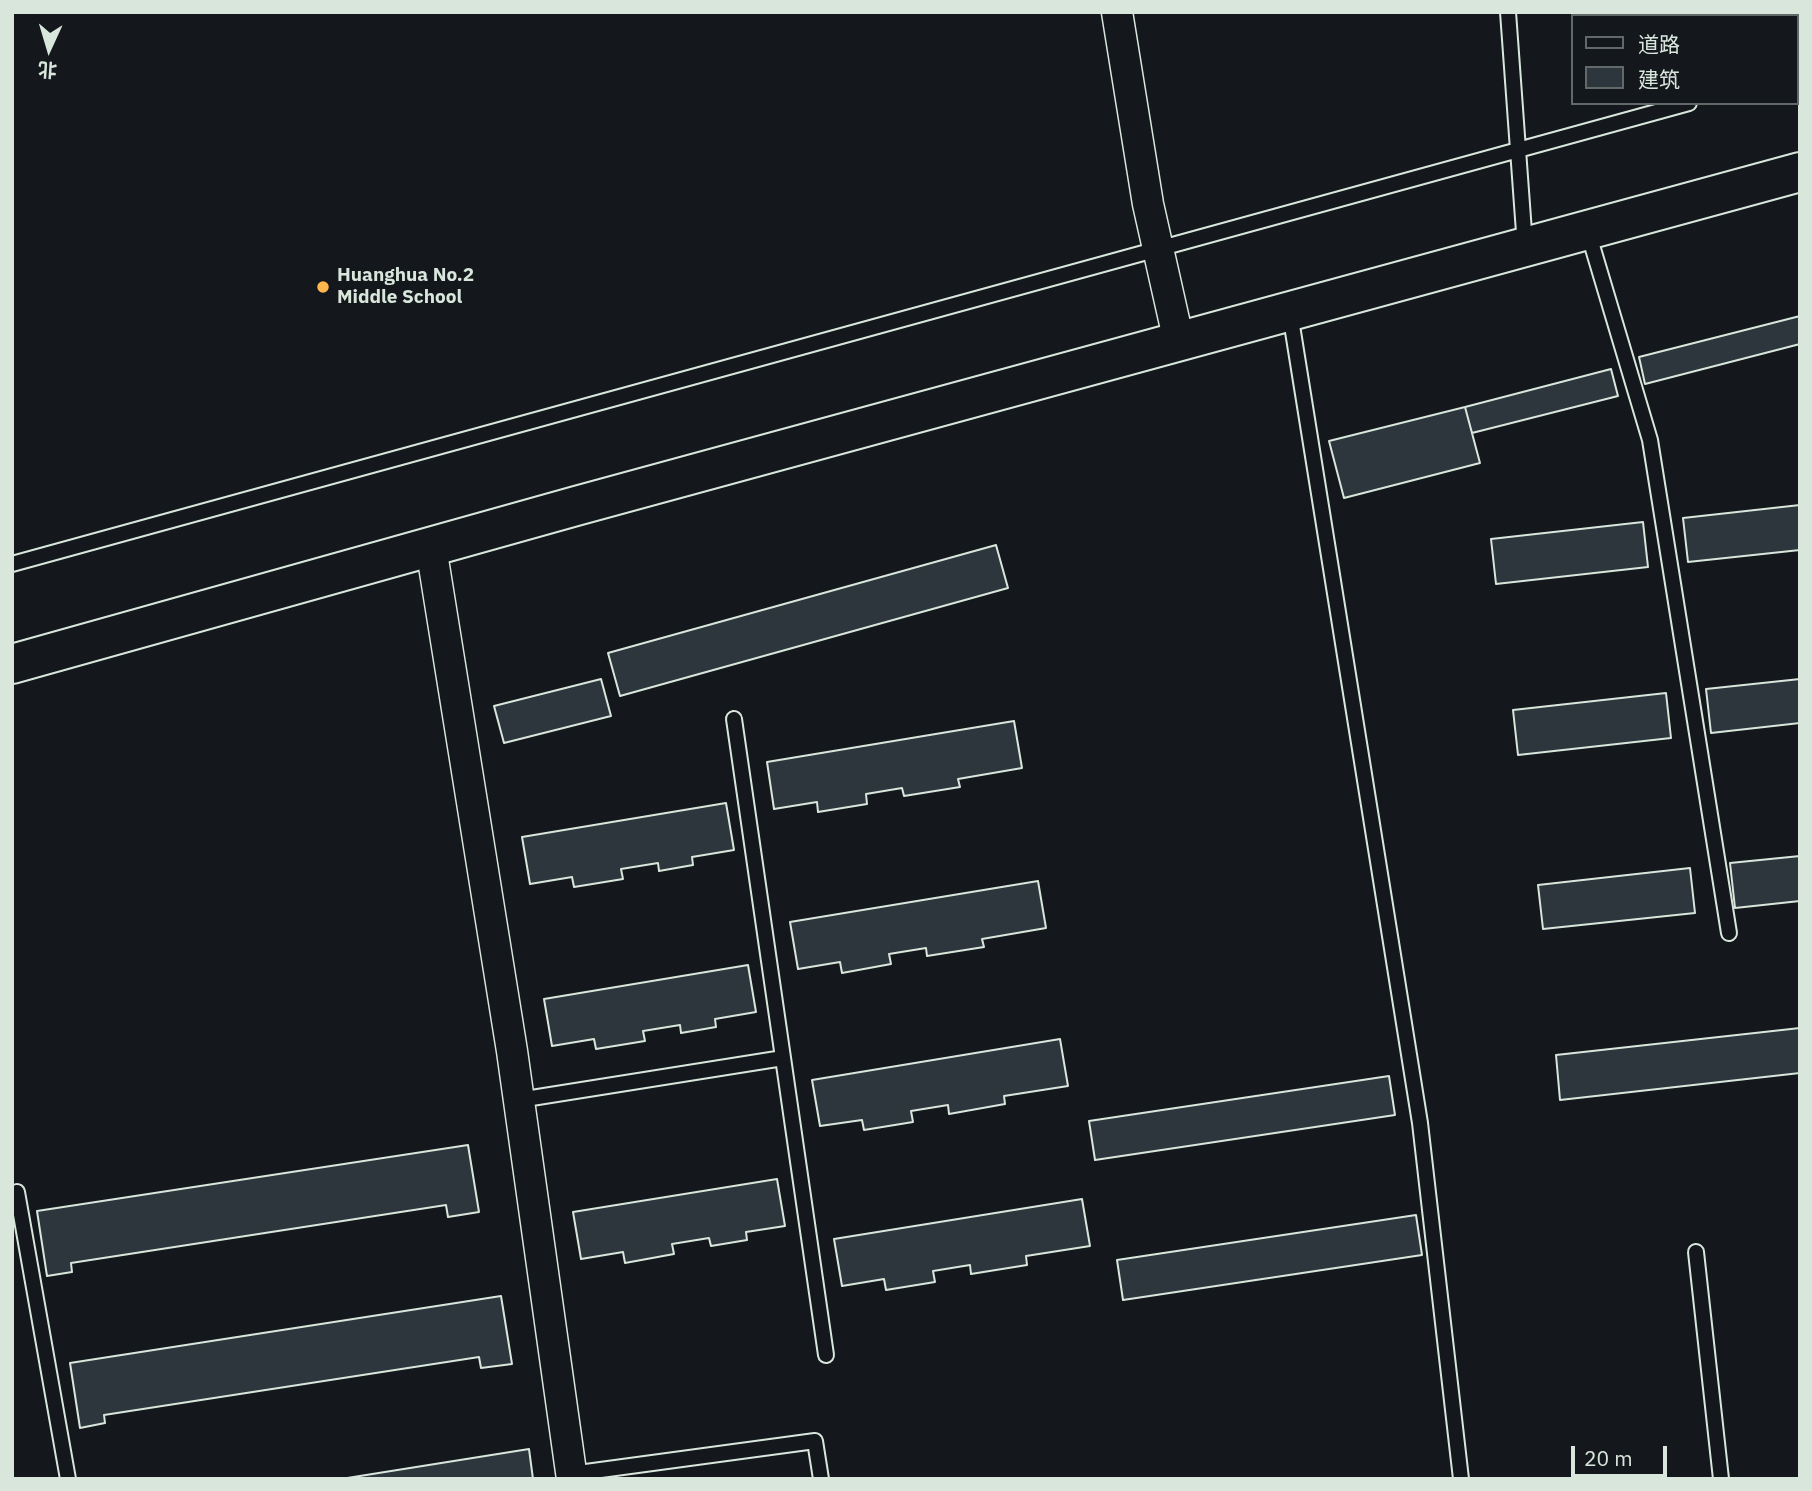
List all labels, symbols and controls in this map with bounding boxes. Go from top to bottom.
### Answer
north arrow [14,14,84,84]
legend [1570,14,1798,105]
text: 道路 [1638,30,1680,58]
text: 北 [37,57,58,83]
text: 建筑 [1638,65,1680,93]
place label: Huanghua No.2 Middle School [337,265,474,309]
marker: Huanghua No.2 Middle School [315,279,331,295]
scale bar [1574,1432,1670,1476]
text: 20 m [1584,1444,1633,1472]

